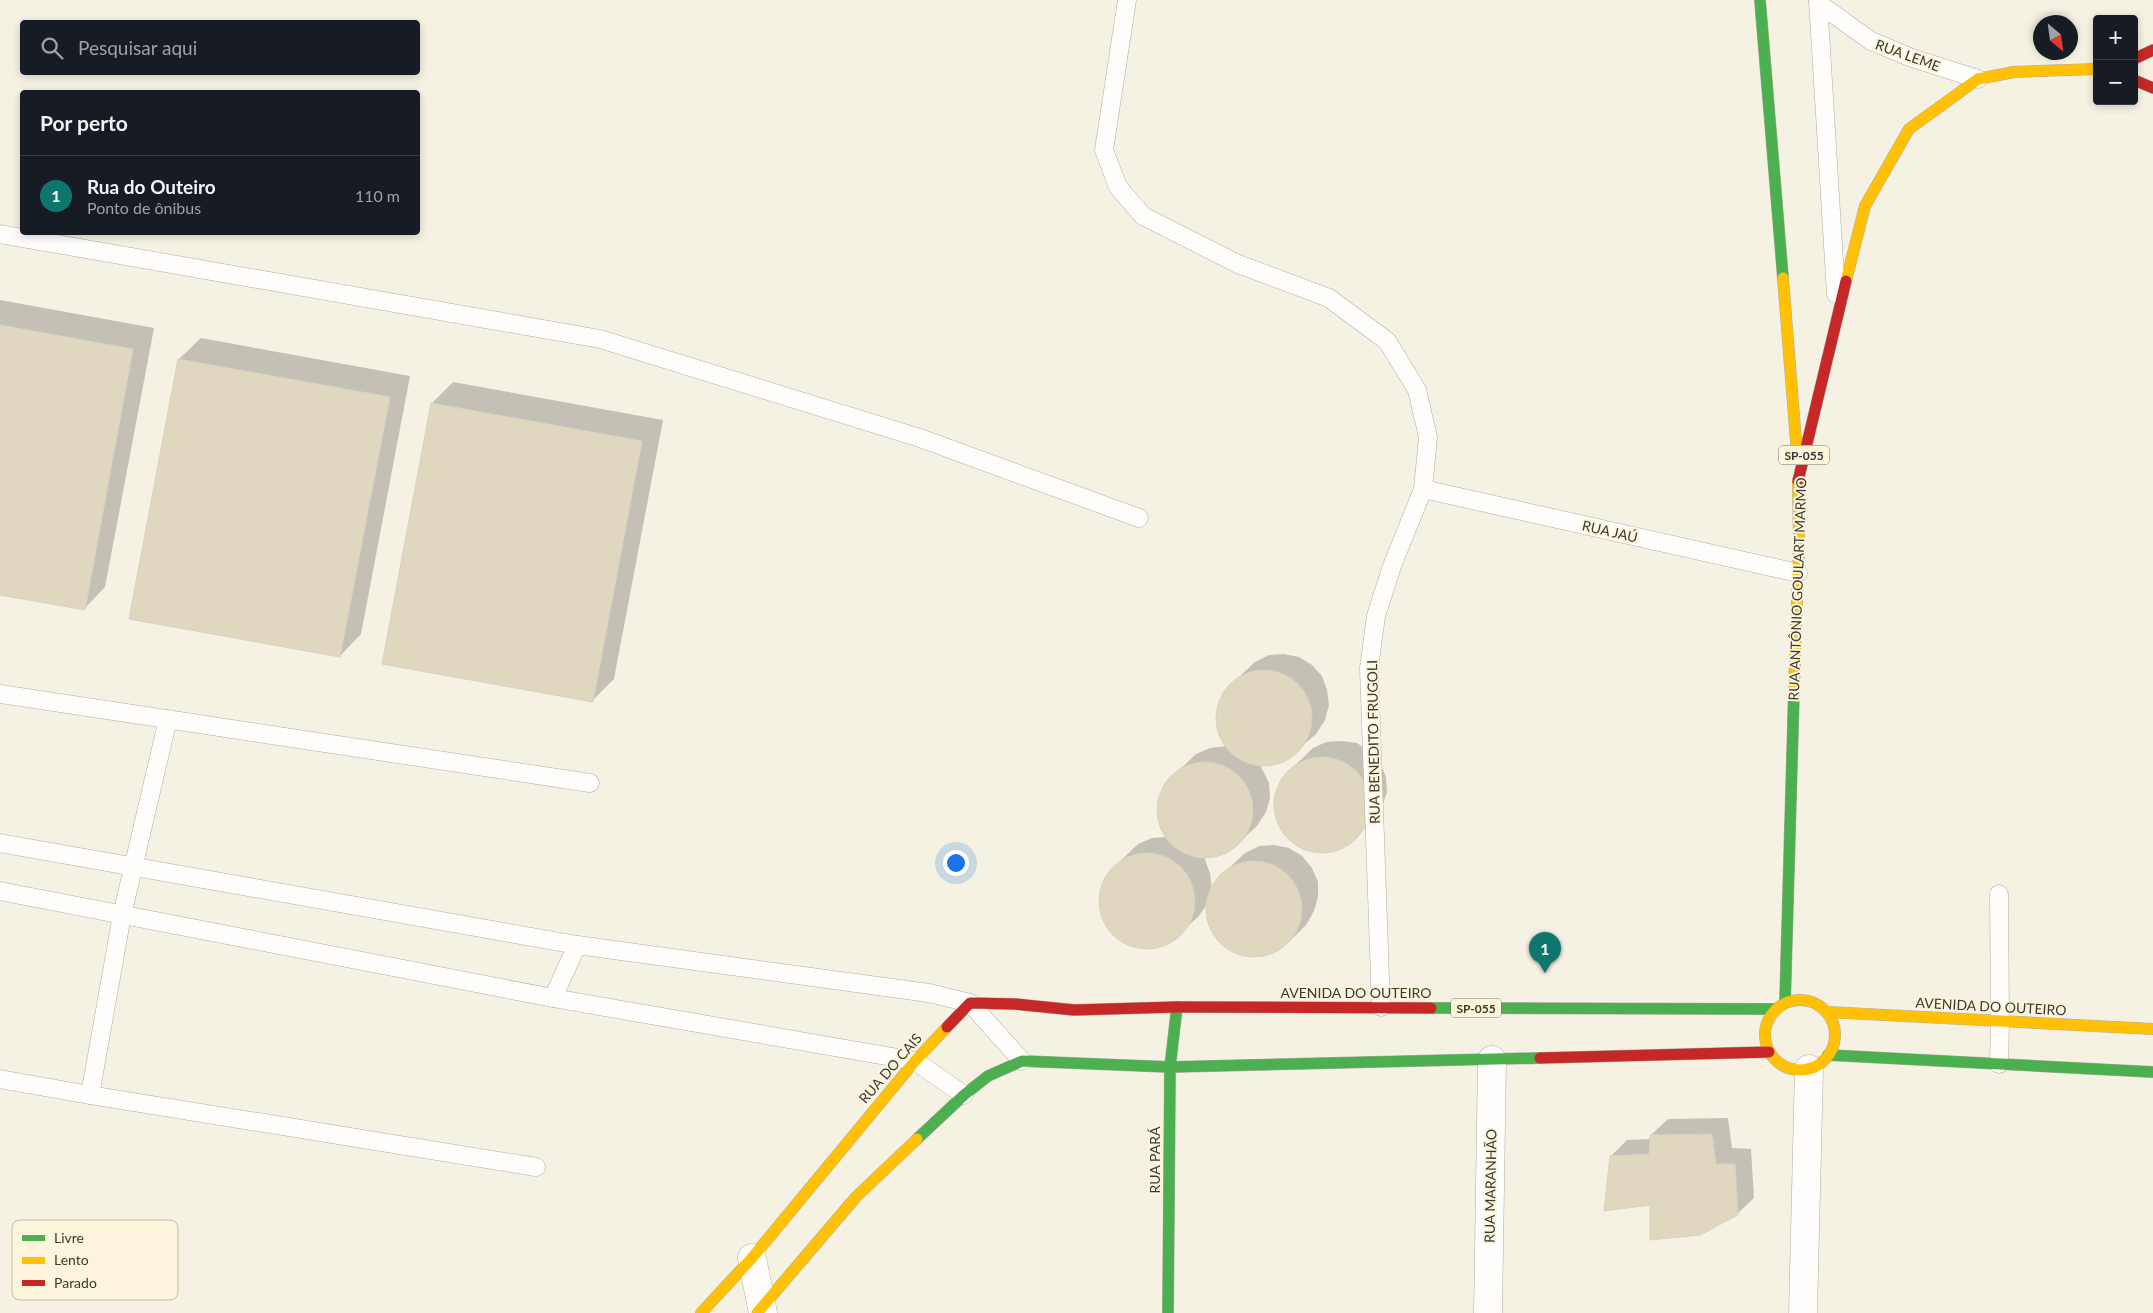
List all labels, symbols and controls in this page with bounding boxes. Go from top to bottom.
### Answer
north arrow [2033,15,2078,60]
map controls [2093,15,2138,105]
button: + [2093,15,2138,60]
search box [20,20,420,75]
icon: search [38,34,66,62]
street label: RUA LEME [1873,35,1943,75]
text: Pesquisar aqui [78,36,197,59]
button: − [2093,60,2138,105]
text: Por perto [40,110,128,135]
text: Rua do Outeiro [87,175,216,198]
text: 1 [51,186,61,205]
text: 110 m [355,186,400,205]
text: Ponto de ônibus [87,198,201,217]
road number: SP-055 [1779,446,1829,464]
street label: RUA ANTÔNIO GOULART MARMO [1785,477,1809,701]
street label: RUA JAÚ [1581,516,1639,546]
street label: RUA BENEDITO FRUGOLI [1363,660,1383,824]
your location [943,850,969,876]
pin: 1 [1529,932,1561,973]
street label: AVENIDA DO OUTEIRO [1281,984,1431,1001]
street label: AVENIDA DO OUTEIRO [1915,994,2067,1018]
road number: SP-055 [1451,998,1501,1018]
street label: RUA DO CAIS [855,1030,925,1106]
street label: RUA PARÁ [1146,1126,1163,1193]
street label: RUA MARANHÃO [1481,1129,1499,1243]
legend [12,1220,178,1300]
text: Livre [54,1229,84,1246]
text: Lento [54,1251,89,1268]
text: Parado [54,1274,97,1291]

